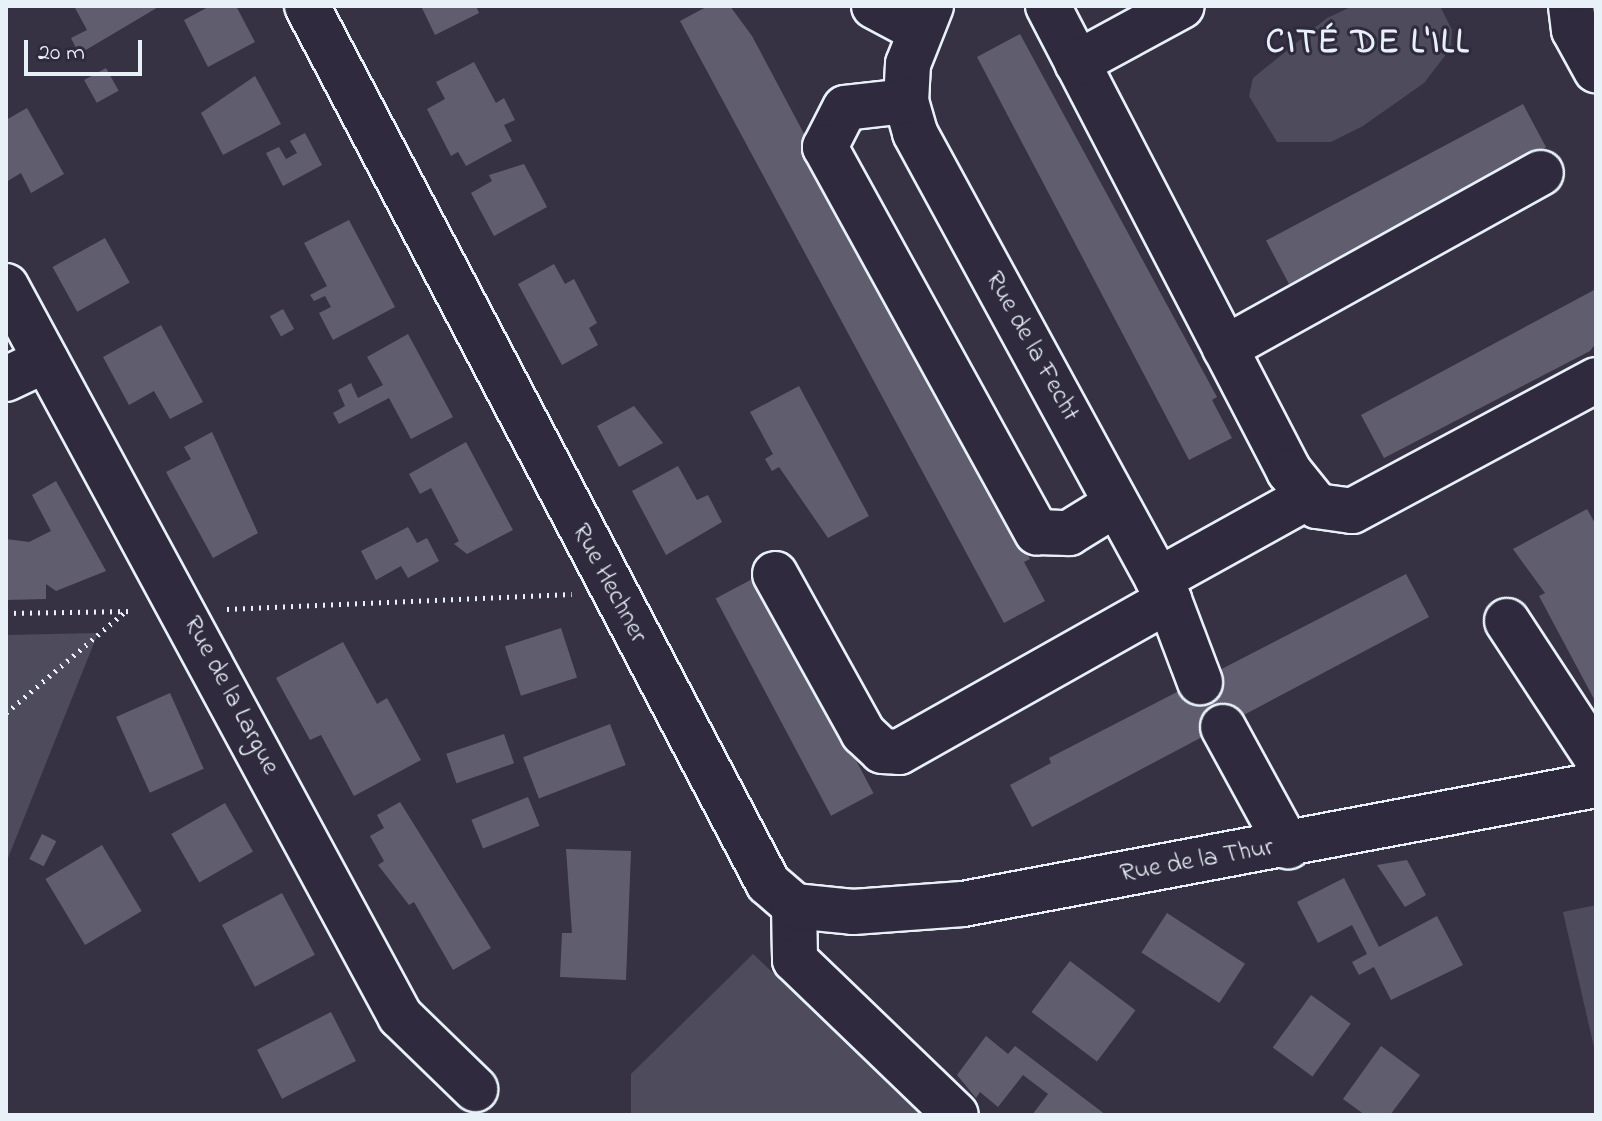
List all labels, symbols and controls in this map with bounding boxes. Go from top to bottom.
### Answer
scale bar [28,24,146,74]
district label: CITÉ DE L'ILL [1266,25,1470,65]
text: 20 m [38,36,85,71]
street label: Rue de la Fecht [977,267,1085,427]
street label: Rue Hechner [564,519,652,649]
street label: Rue de la Largue [175,611,285,781]
street label: Rue de la Thur [1118,833,1276,891]

